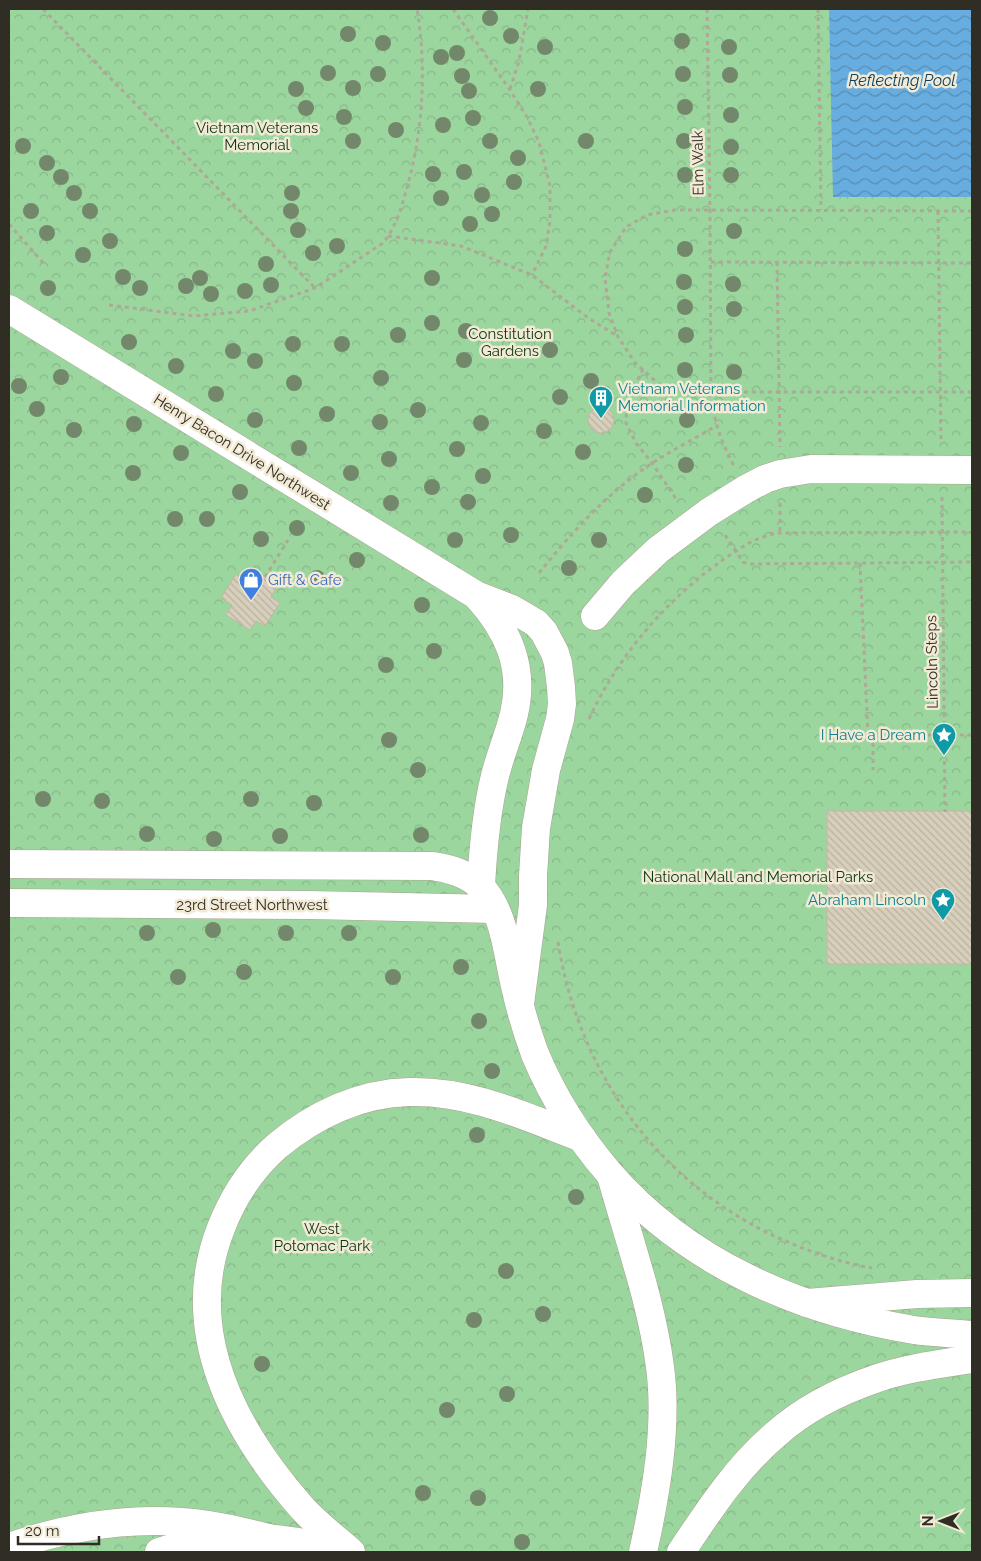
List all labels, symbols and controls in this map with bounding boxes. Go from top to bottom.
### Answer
water label: Reflecting Pool [848,71,956,90]
park label: Vietnam Veterans Memorial [196,119,318,154]
street label: Elm Walk [688,130,708,196]
park label: Constitution Gardens [468,325,552,360]
place label: Vietnam Veterans Memorial Information [618,380,766,415]
building icon: Vietnam Veterans Memorial Information [588,385,614,419]
street label: Henry Bacon Drive Northwest [150,390,334,514]
shop icon: Gift & Cafe [238,567,264,601]
place label: Gift & Cafe [268,571,342,589]
street label: Lincoln Steps [922,615,942,709]
place icon: I Have a Dream [931,722,957,756]
place label: I Have a Dream [821,726,926,744]
park label: National Mall and Memorial Parks [643,868,873,886]
place icon: Abraham Lincoln [930,887,956,921]
place label: Abraham Lincoln [808,891,926,909]
street label: 23rd Street Northwest [176,896,328,914]
park label: West Potomac Park [274,1220,370,1255]
north arrow [916,1496,966,1546]
scale bar [18,1514,99,1546]
text: N [920,1516,936,1526]
text: 20 m [25,1522,60,1540]

